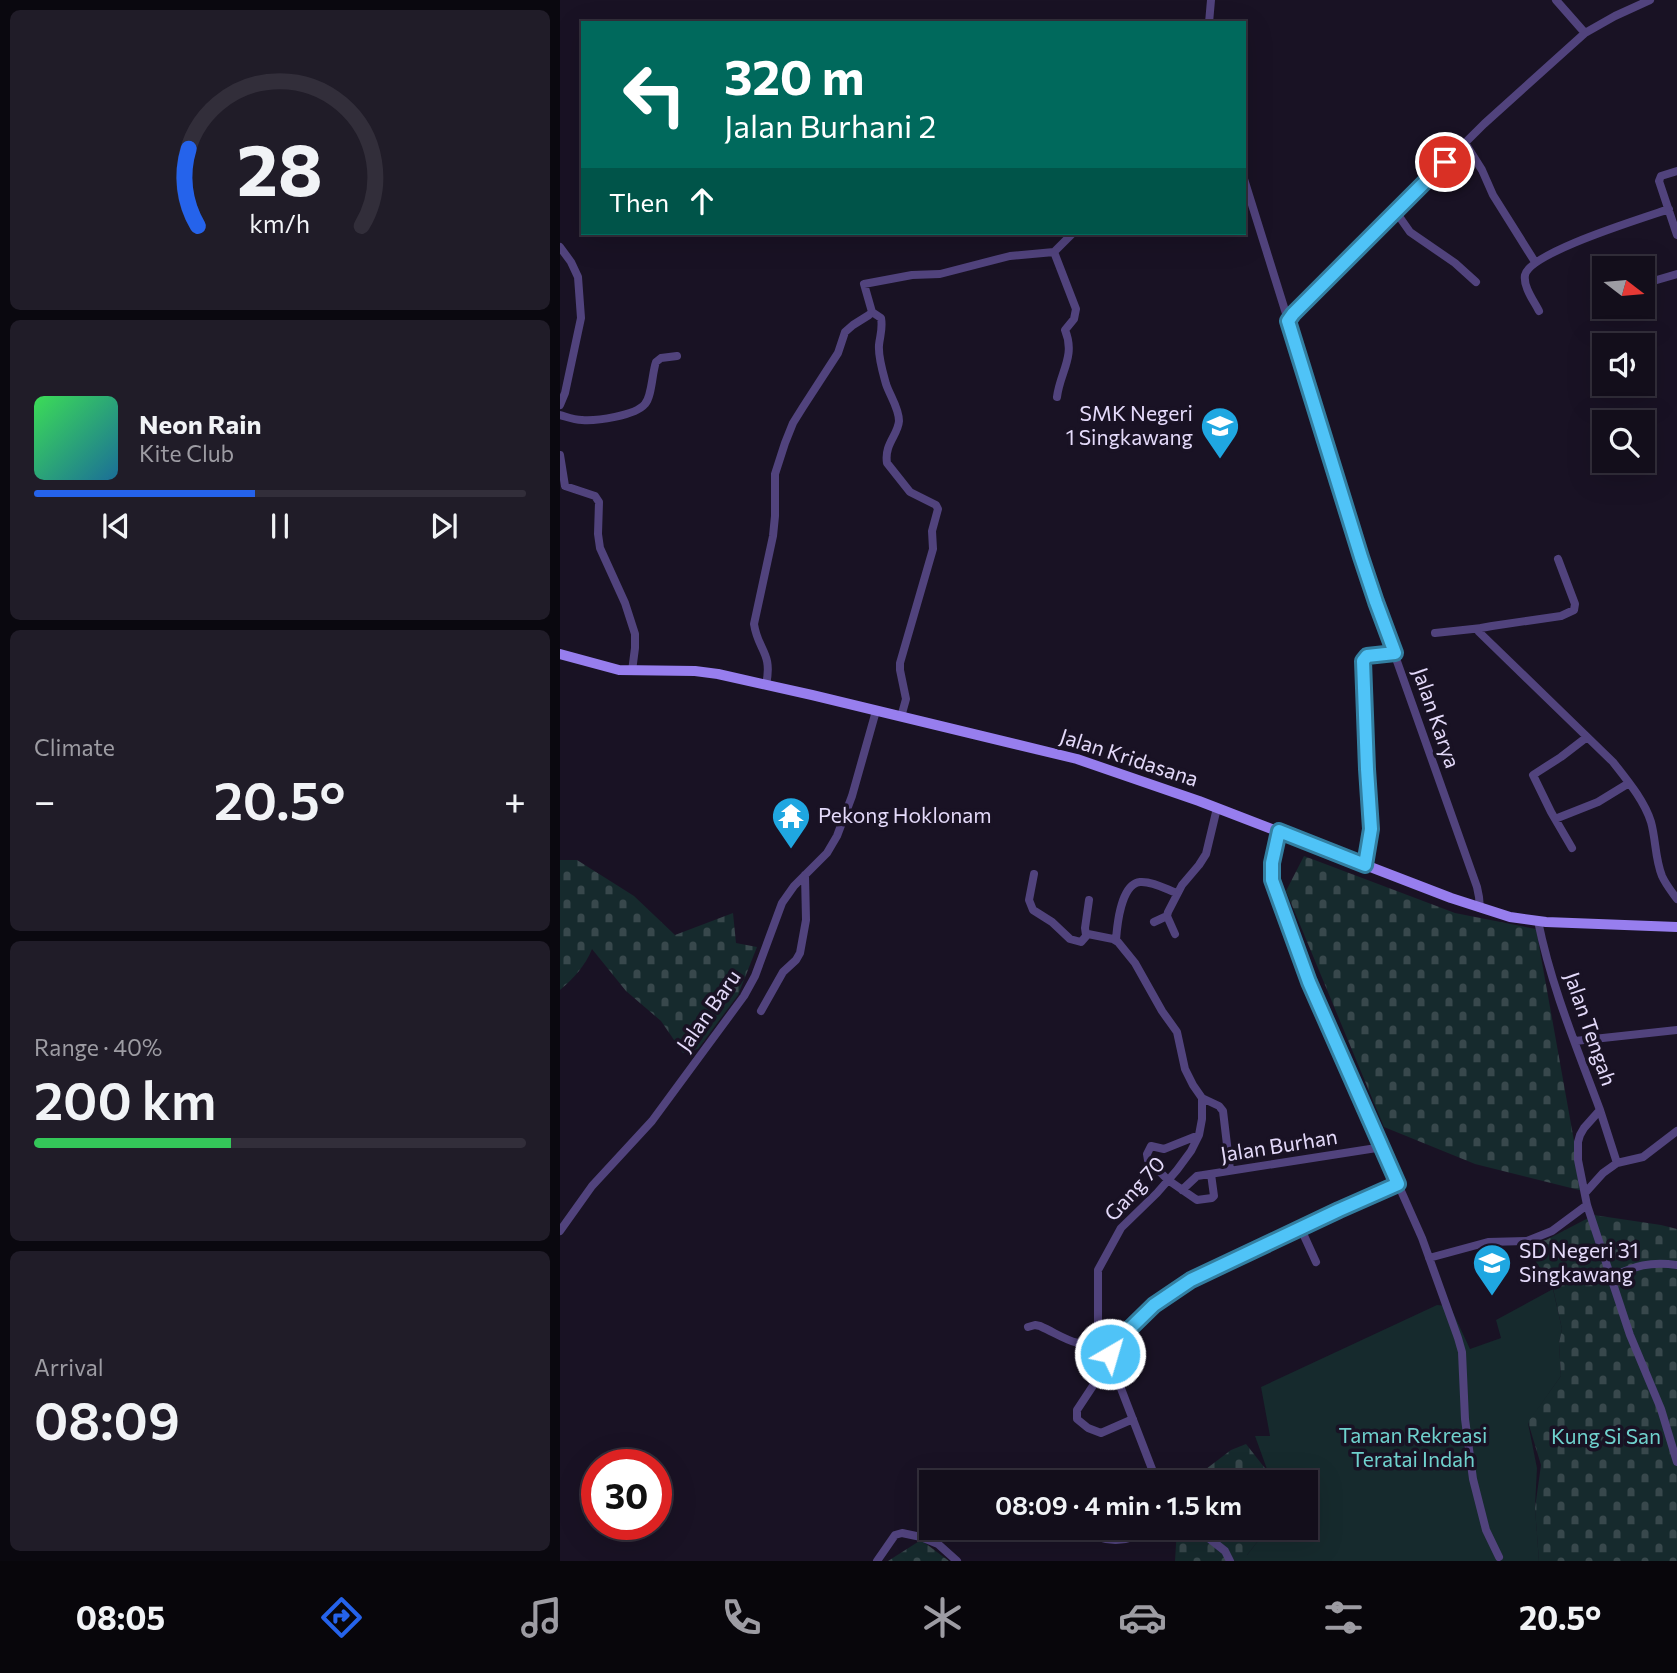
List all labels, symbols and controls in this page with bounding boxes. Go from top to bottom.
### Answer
text: 320 m [724,45,865,105]
icon: left [609,49,700,140]
text: Jalan Burhani 2 [724,105,936,145]
text: 28 [237,122,323,211]
pin [1415,132,1475,192]
icon: arrive [1426,143,1464,181]
icon: ahead [683,182,721,220]
text: Then [609,186,669,217]
text: km/h [250,208,310,238]
north arrow [1592,256,1656,318]
map controls [1592,256,1655,473]
button: sound [1592,333,1655,396]
place label: SMK Negeri 1 Singkawang [1066,400,1193,449]
school or university icon: SMK Negeri 1 Singkawang [1199,405,1241,460]
text: Neon Rain [139,408,262,439]
button: search [1592,410,1655,473]
text: Kite Club [139,439,234,467]
icon: previous [97,507,135,545]
icon: pause [261,507,299,545]
icon: next [425,507,463,545]
street label: Jalan Karya [1409,664,1466,771]
street label: Jalan Kridasana [1057,722,1202,791]
text: Climate [34,733,115,761]
text: 20.5° [214,767,345,831]
text: − [34,776,56,823]
text: + [504,776,526,823]
temple icon: Pekong Hoklonam [770,795,812,850]
place label: Pekong Hoklonam [818,802,992,827]
street label: Jalan Baru [671,964,745,1056]
street label: Jalan Tengah [1560,968,1623,1089]
text: Range · 40% [34,1033,162,1061]
text: 200 km [34,1067,216,1131]
street label: Jalan Burhan [1218,1123,1339,1166]
street label: Gang 70 [1098,1150,1169,1226]
place label: SD Negeri 31 Singkawang [1519,1237,1639,1286]
school or university icon: SD Negeri 31 Singkawang [1471,1242,1513,1297]
position arrow [1073,1317,1147,1391]
text: Arrival [34,1353,104,1381]
text: 08:09 [34,1387,180,1451]
park label: Taman Rekreasi Teratai Indah [1339,1422,1487,1471]
park label: Kung Si San [1551,1423,1661,1448]
speed limit sign: 30 [581,1449,672,1540]
text: 08:09 · 4 min · 1.5 km [995,1489,1242,1520]
icon: directions [317,1593,366,1642]
icon: music [517,1593,566,1642]
icon: phone [717,1593,766,1642]
icon: climate [918,1593,967,1642]
icon: car [1118,1593,1167,1642]
icon: filters [1319,1593,1368,1642]
text: 08:05 [76,1597,165,1637]
text: 20.5° [1519,1597,1601,1637]

